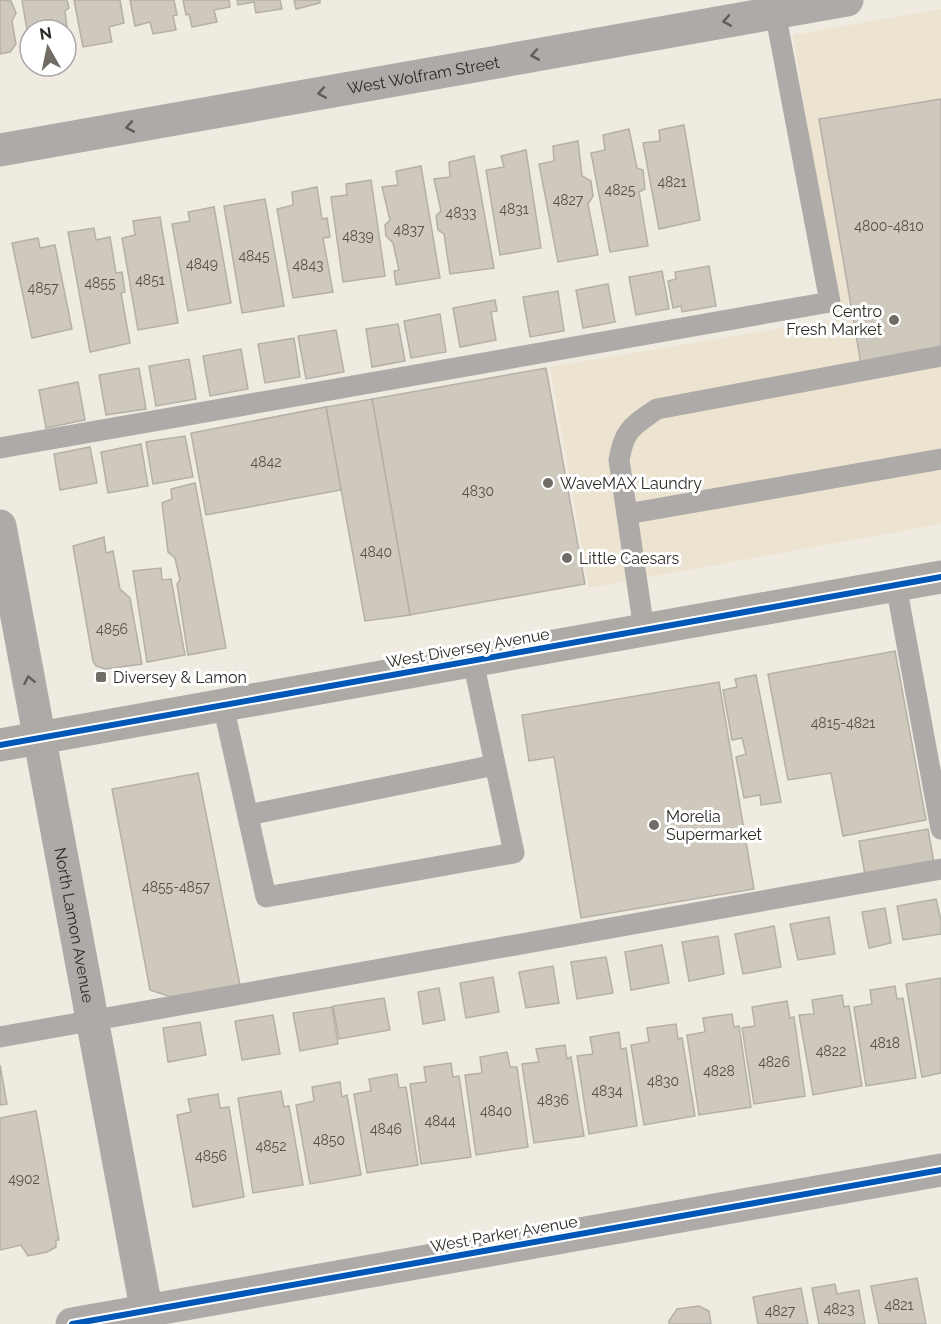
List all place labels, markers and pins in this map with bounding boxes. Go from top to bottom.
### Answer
place label: Centro Fresh Market [786,302,883,339]
marker: Centro Fresh Market [887,313,901,327]
place label: WaveMAX Laundry [560,474,702,493]
marker: WaveMAX Laundry [541,476,555,490]
place label: Little Caesars [579,549,680,568]
marker: Little Caesars [560,551,574,565]
place label: Diversey & Lamon [113,668,247,687]
marker: Diversey & Lamon [94,670,108,684]
place label: Morelia Supermarket [666,807,763,844]
marker: Morelia Supermarket [647,818,661,832]

